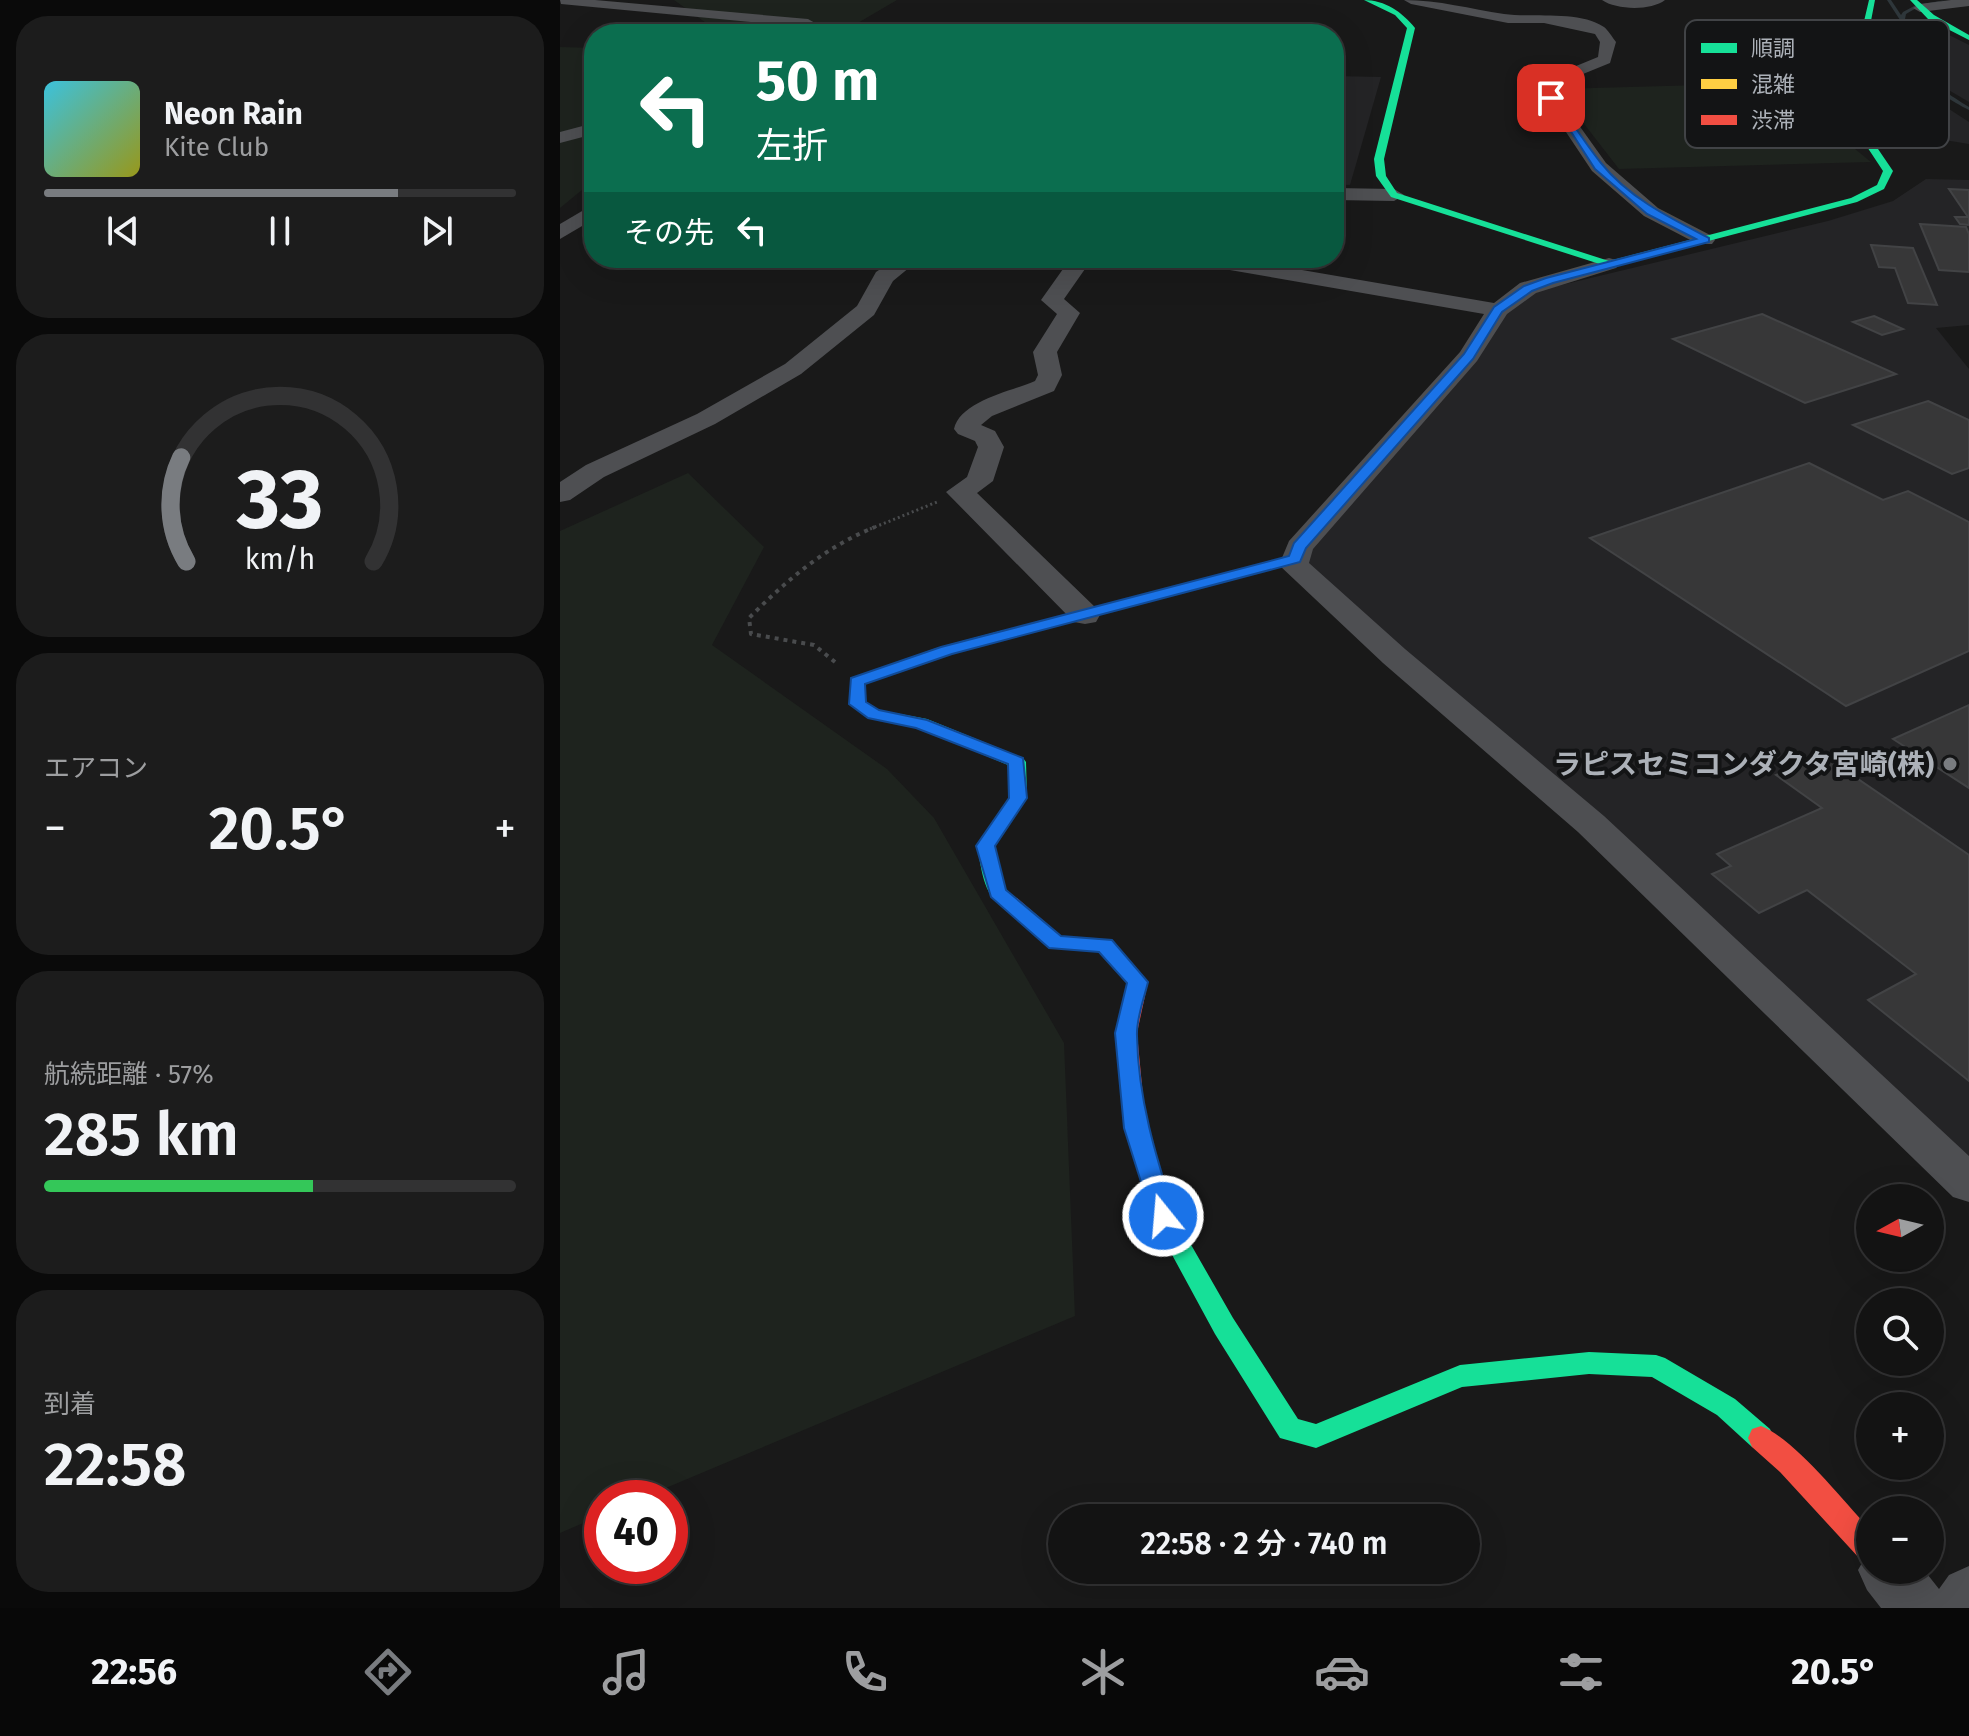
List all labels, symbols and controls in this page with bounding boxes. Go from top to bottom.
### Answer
legend [1685,20,1949,148]
text: 順調 [1751,35,1795,62]
text: 50 m [756,48,879,115]
icon: left [624,56,728,160]
pin [1517,64,1585,132]
text: 混雑 [1751,71,1795,98]
icon: arrive [1529,76,1573,120]
text: Neon Rain [164,96,303,132]
text: 渋滞 [1751,107,1795,134]
text: 左折 [756,124,828,168]
text: Kite Club [164,132,269,163]
icon: left [730,208,774,252]
icon: previous [101,209,145,253]
icon: pause [258,209,302,253]
icon: next [415,209,459,253]
text: その先 [624,215,714,251]
text: 33 [236,449,323,549]
text: km/h [245,542,315,577]
place label: ラピスセミコンダクタ宮崎(株) [1553,748,1934,781]
text: エアコン [44,753,148,784]
marker: ラピスセミコンダクタ宮崎(株) [1941,755,1959,773]
text: 20.5° [209,793,351,865]
text: − [44,802,66,855]
text: + [494,802,516,855]
text: 航続距離 · 57% [44,1059,214,1090]
text: 285 km [44,1099,239,1171]
position arrow [1121,1174,1205,1258]
north arrow [1856,1184,1944,1272]
map controls [1856,1184,1944,1584]
button: search [1856,1288,1944,1376]
text: 到着 [44,1389,96,1420]
button: + [1856,1392,1944,1480]
text: 22:58 [44,1429,186,1501]
speed limit sign: 40 [584,1480,688,1584]
button: − [1856,1496,1944,1584]
text: 22:58 · 2 分 · 740 m [1140,1526,1388,1562]
icon: directions [360,1644,416,1700]
icon: music [598,1644,654,1700]
icon: phone [837,1644,893,1700]
icon: climate [1075,1644,1131,1700]
icon: car [1314,1644,1370,1700]
icon: filters [1553,1644,1609,1700]
text: 22:56 [91,1650,177,1694]
text: 20.5° [1791,1650,1878,1694]

